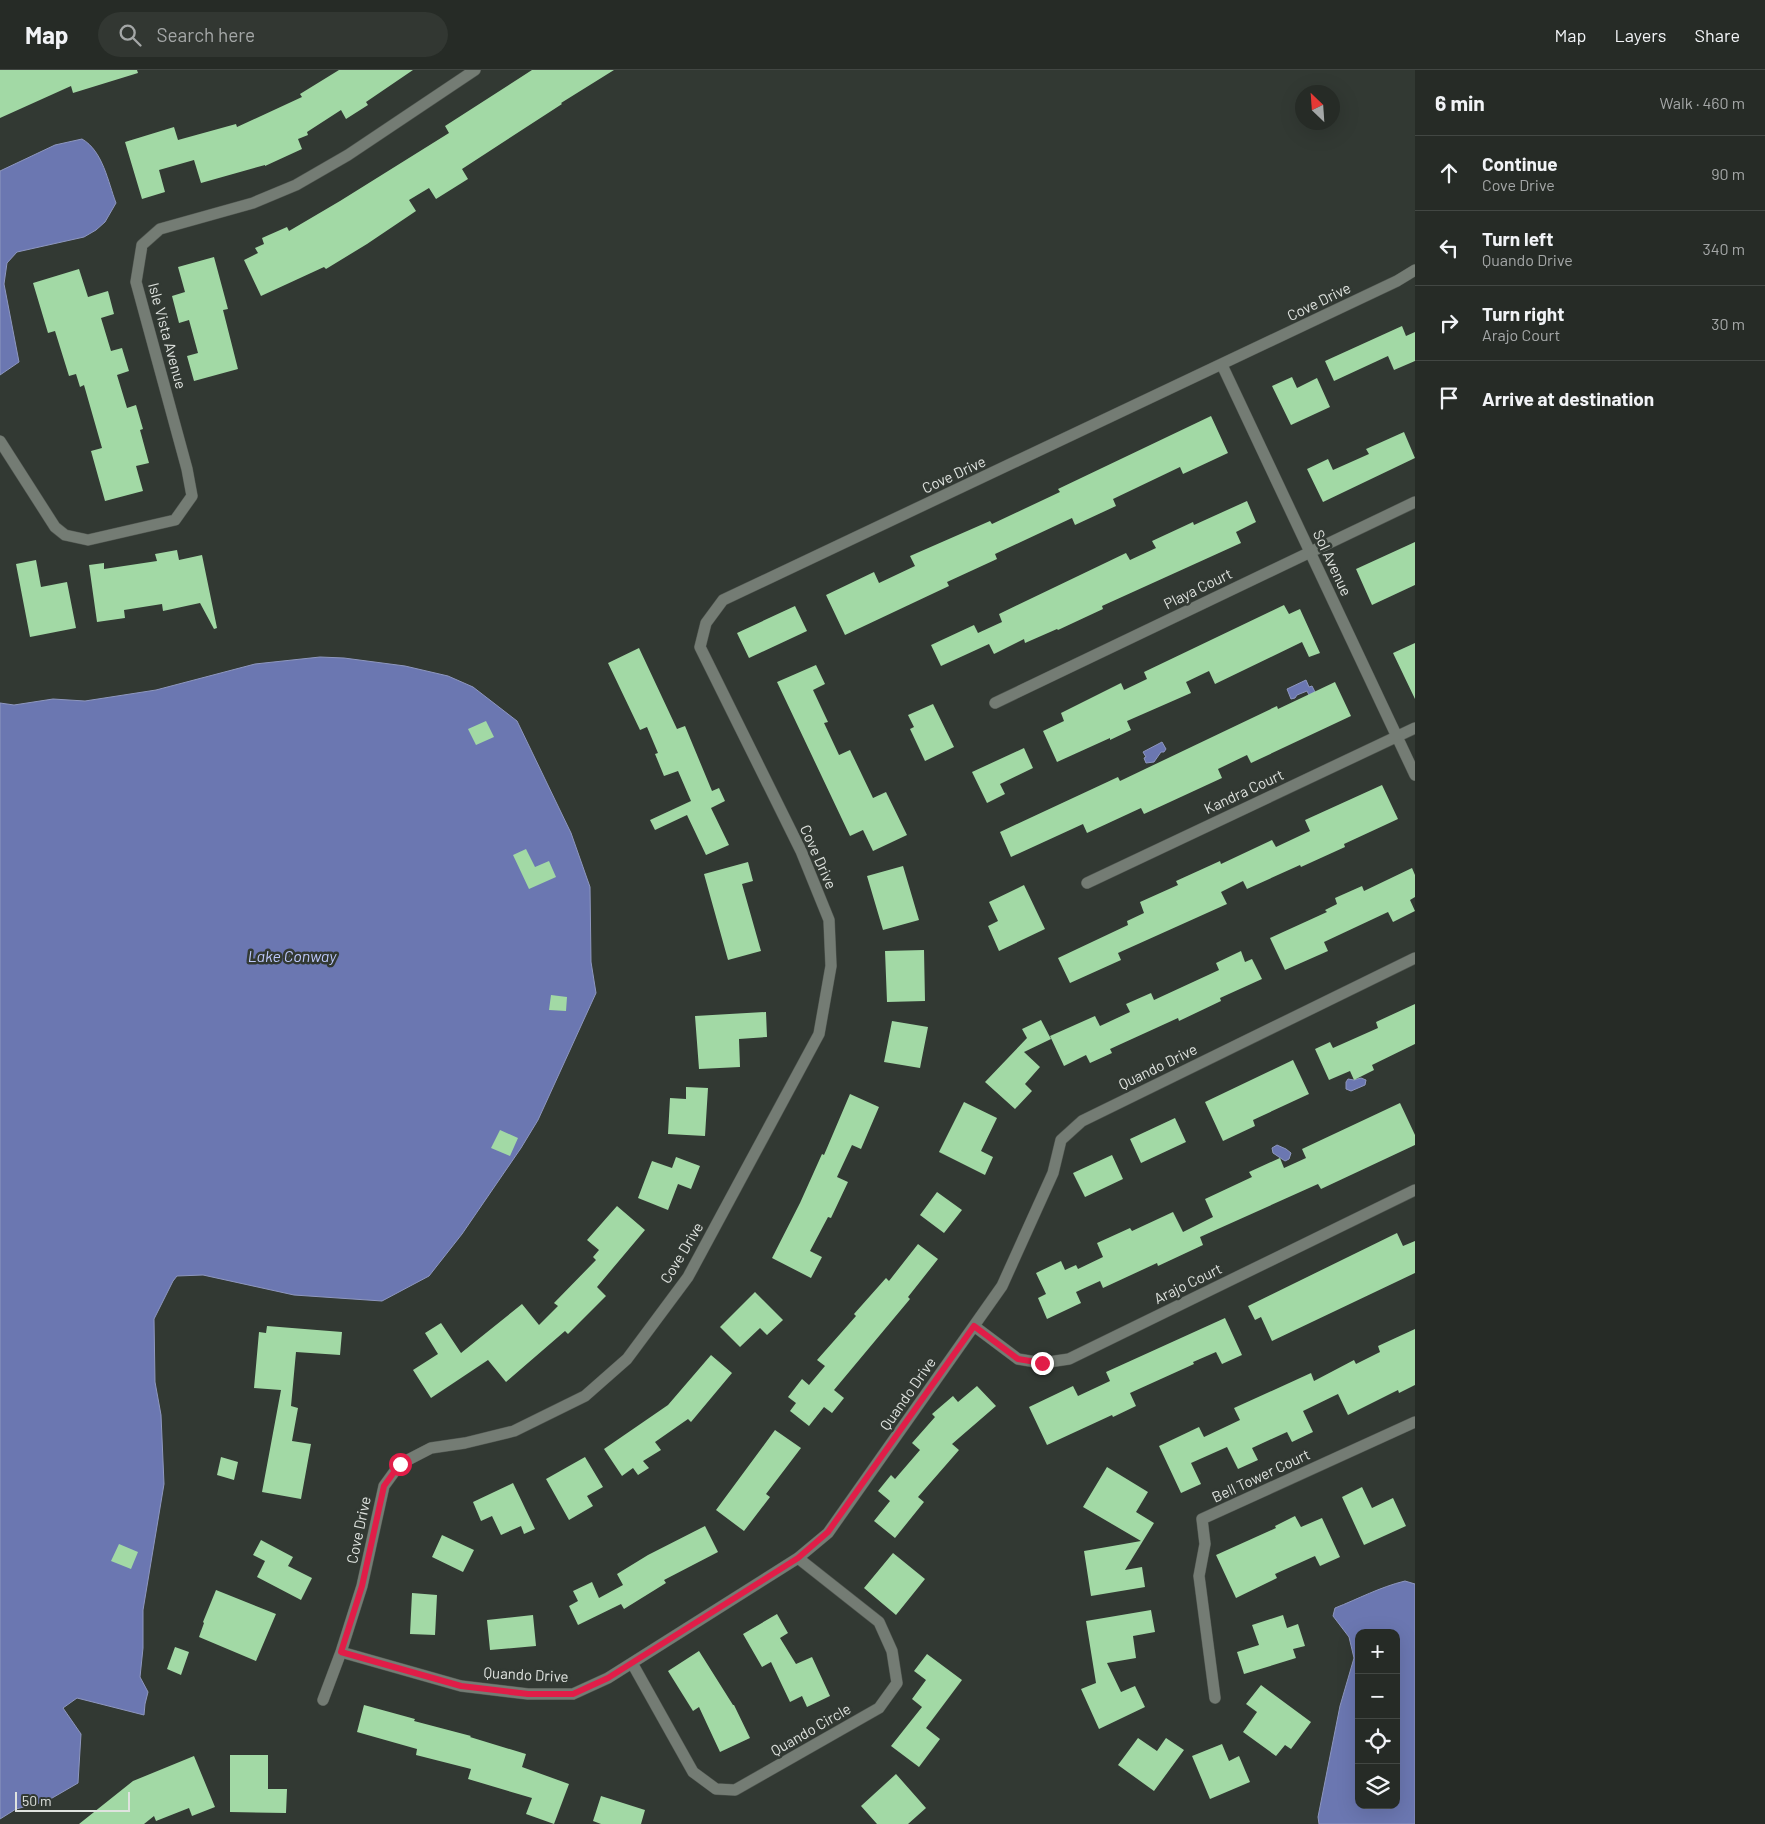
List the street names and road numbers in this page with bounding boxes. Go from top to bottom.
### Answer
street label: Cove Drive [1284,278,1353,324]
street label: Isle Vista Avenue [145,281,191,391]
street label: Cove Drive [919,452,988,497]
street label: Sol Avenue [1310,527,1356,599]
street label: Playa Court [1160,564,1235,612]
street label: Kandra Court [1201,765,1286,817]
street label: Cove Drive [797,822,841,891]
street label: Quando Drive [1115,1039,1200,1093]
street label: Cove Drive [656,1219,706,1286]
street label: Arajo Court [1151,1259,1225,1307]
street label: Quando Drive [875,1353,939,1433]
street label: Bell Tower Court [1209,1445,1312,1506]
street label: Cove Drive [342,1495,374,1565]
street label: Quando Drive [483,1663,569,1685]
street label: Quando Circle [767,1699,854,1759]

